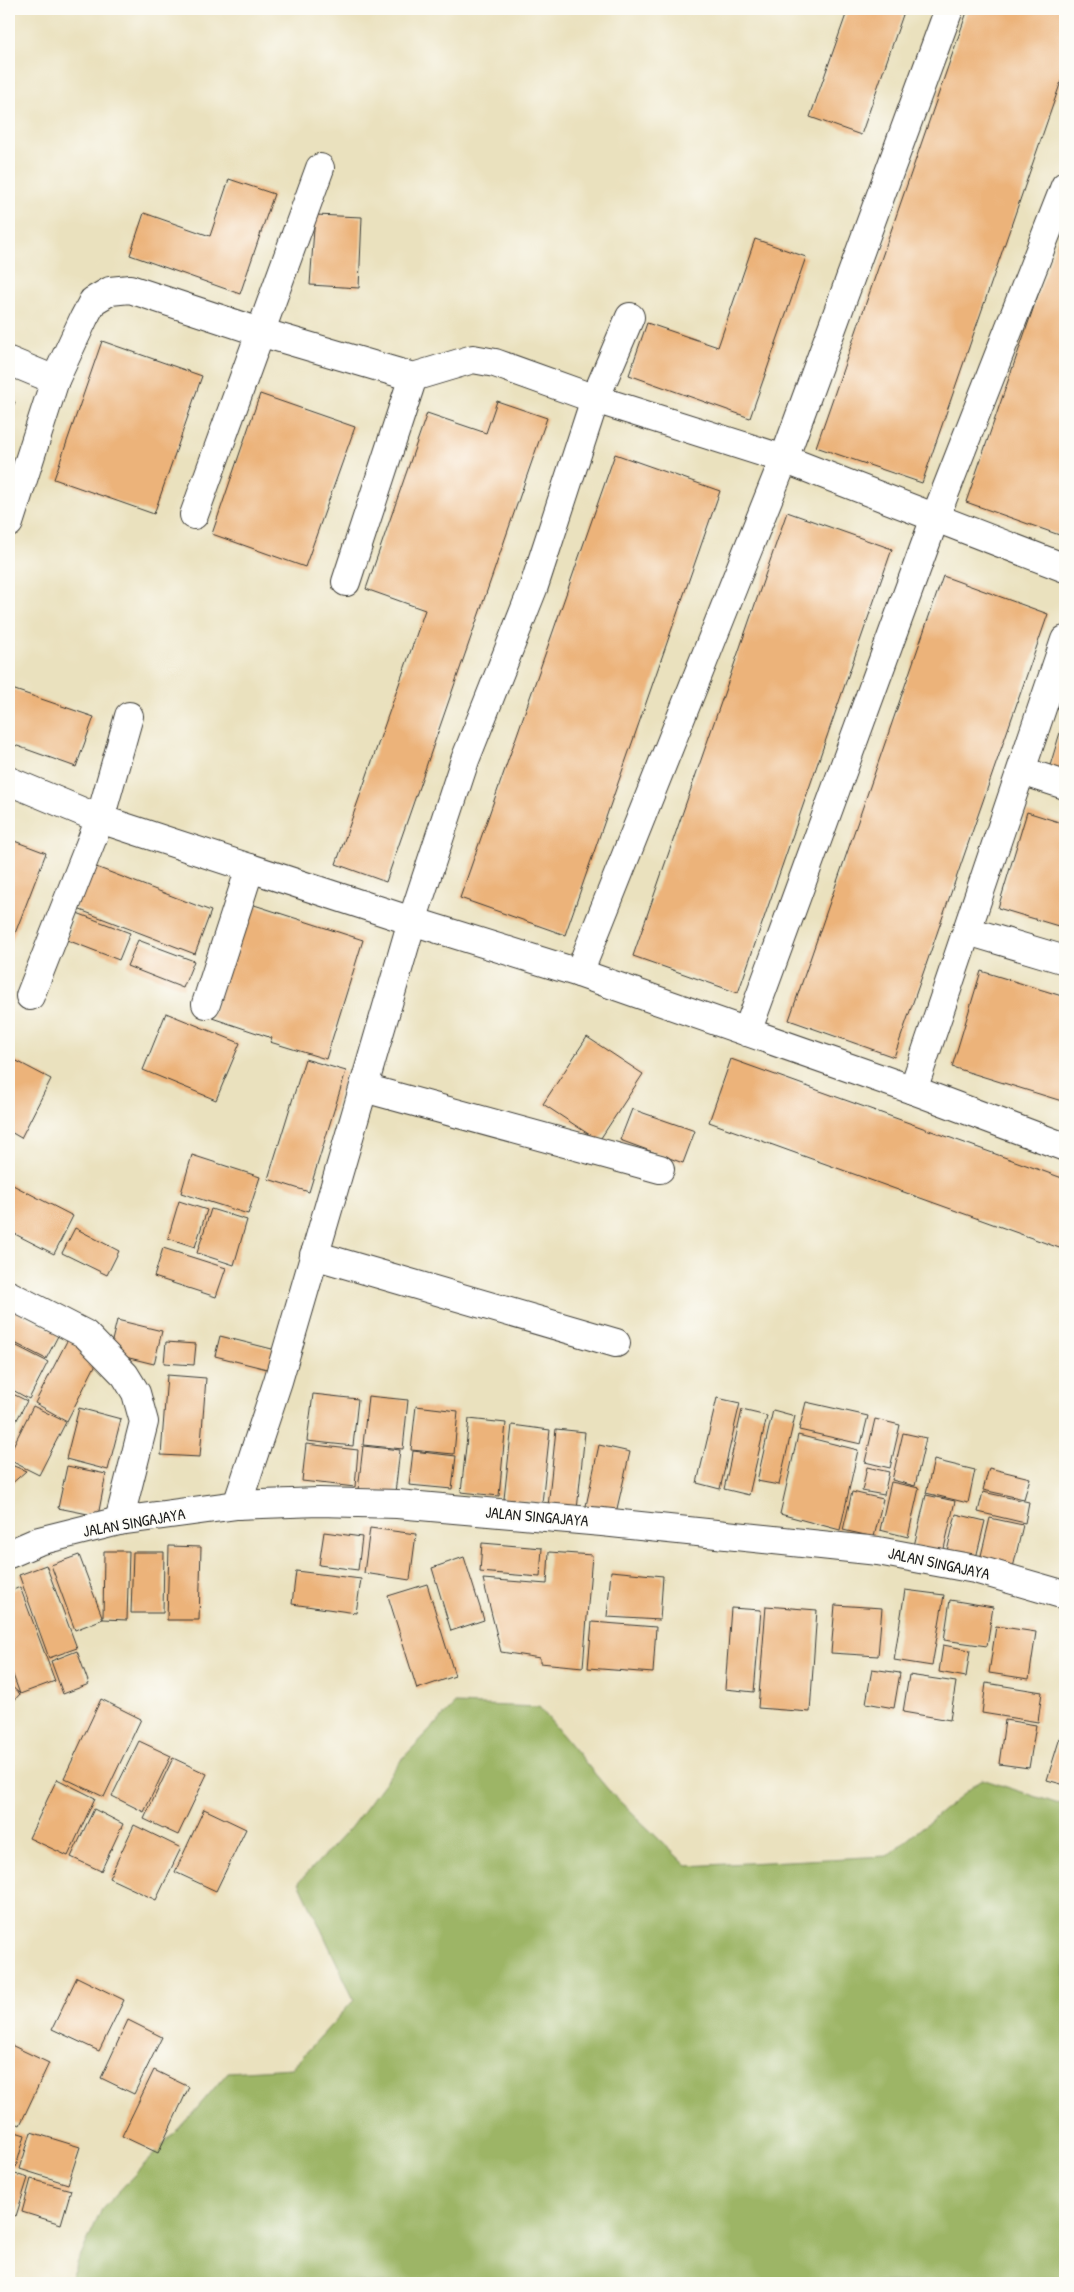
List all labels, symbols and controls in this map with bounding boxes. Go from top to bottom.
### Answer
street label: JALAN SINGAJAYA [485,1501,590,1531]
street label: JALAN SINGAJAYA [81,1502,187,1542]
street label: JALAN SINGAJAYA [886,1541,992,1585]

